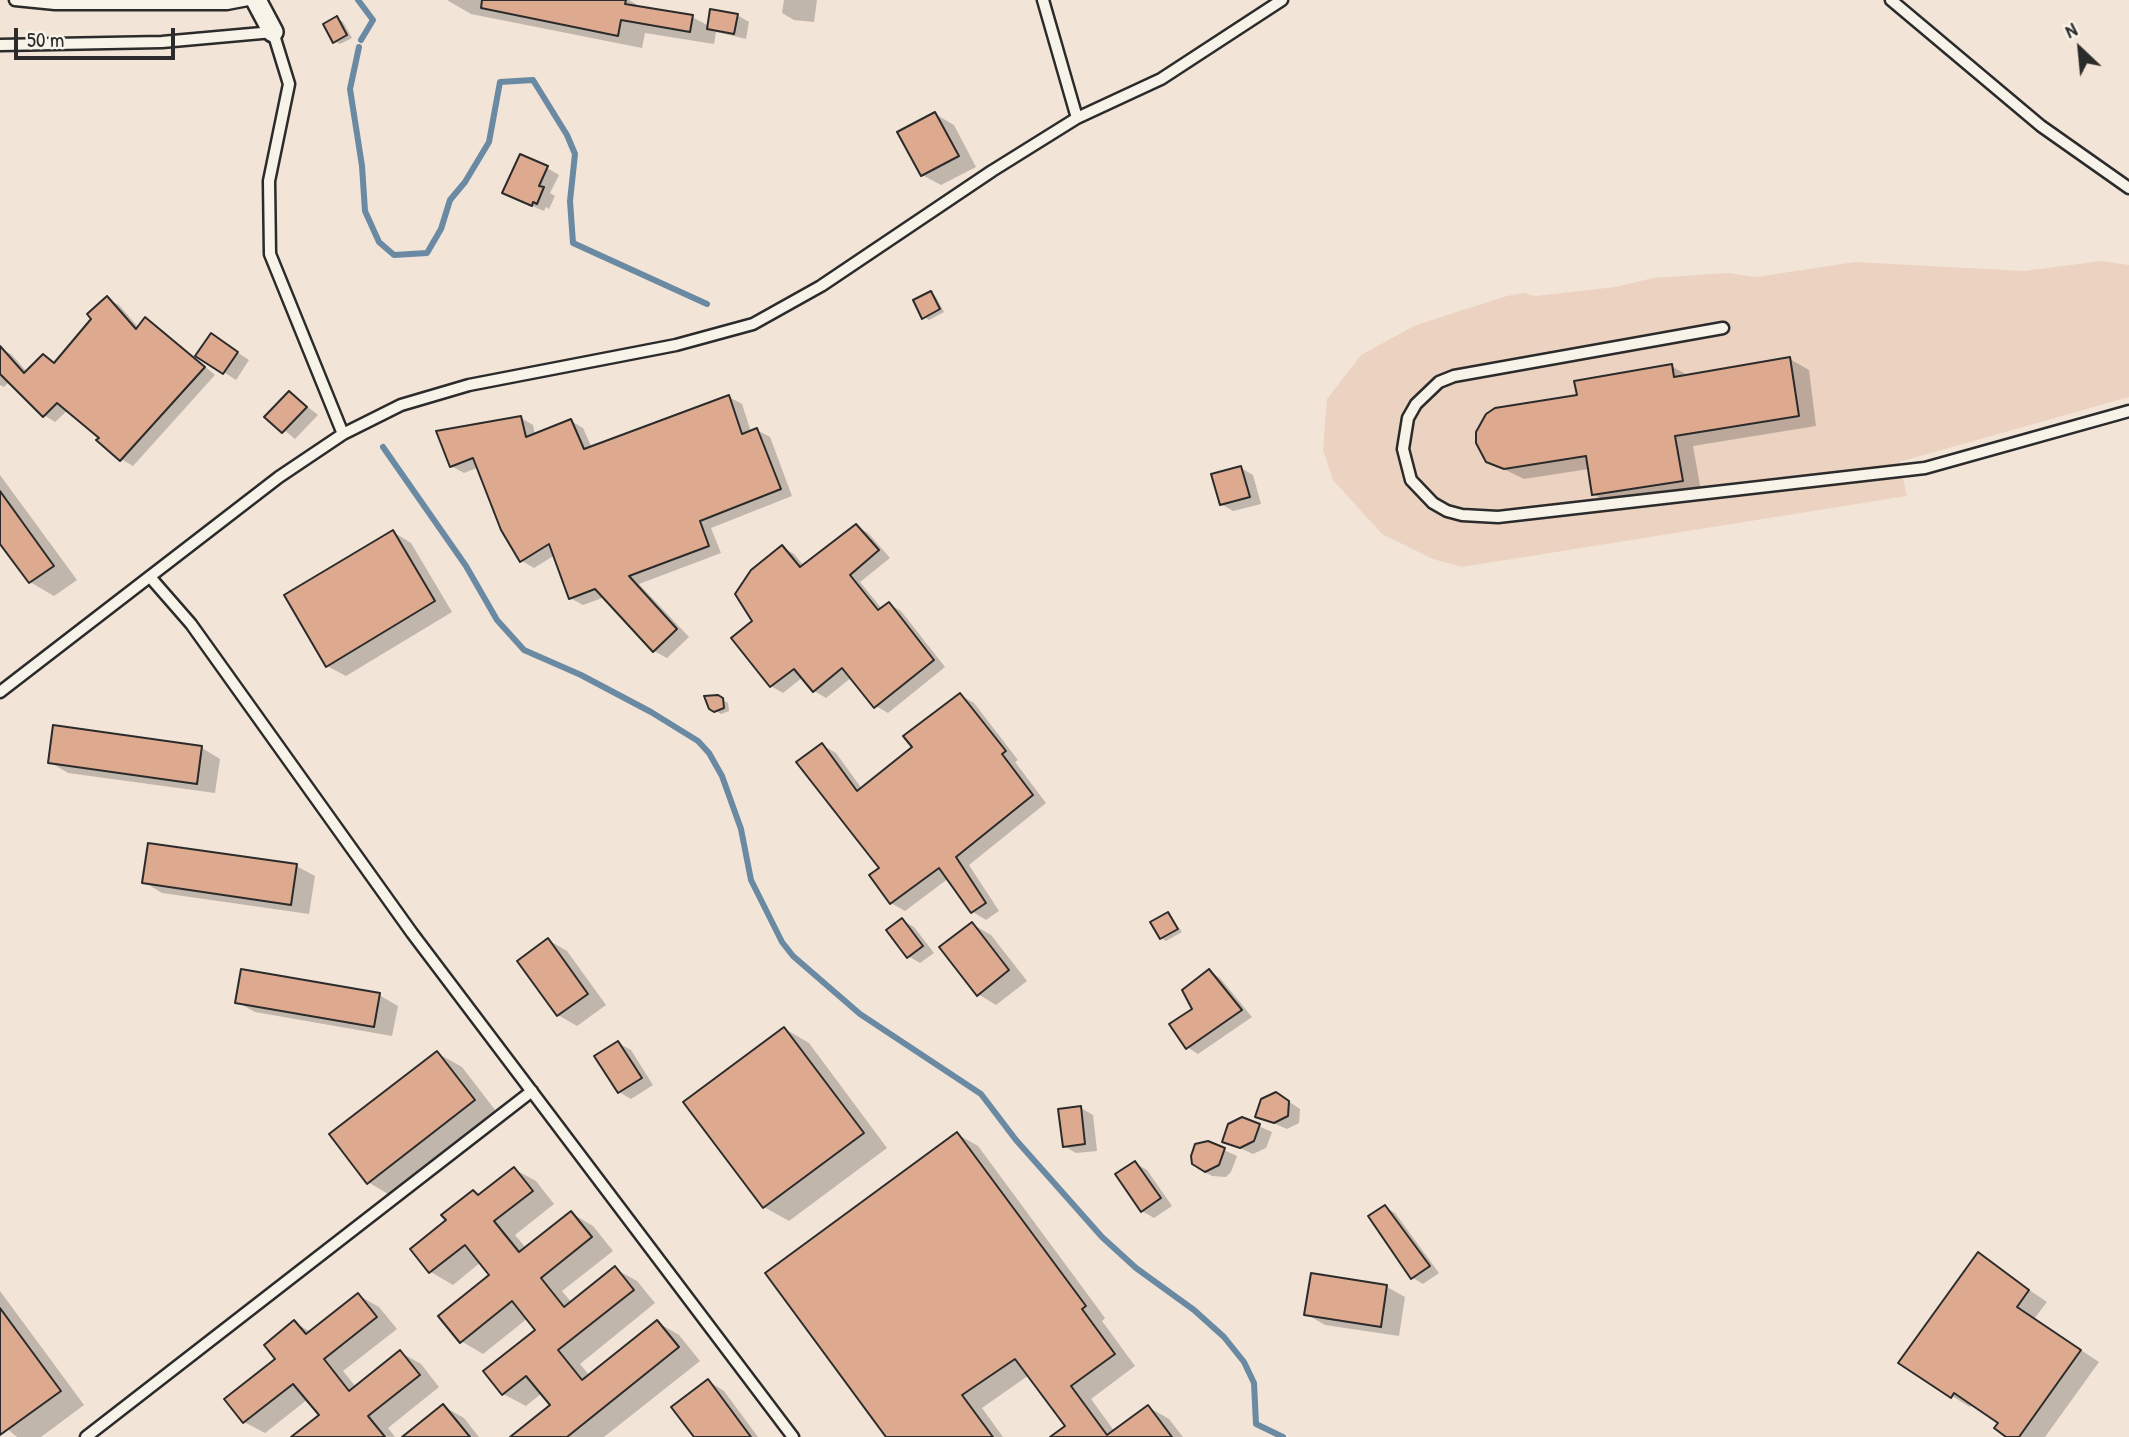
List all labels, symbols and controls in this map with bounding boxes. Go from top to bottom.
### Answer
scale bar [18,14,178,58]
north arrow [2045,14,2115,84]
text: N [2061,16,2081,44]
text: 50 m [27,25,64,54]

